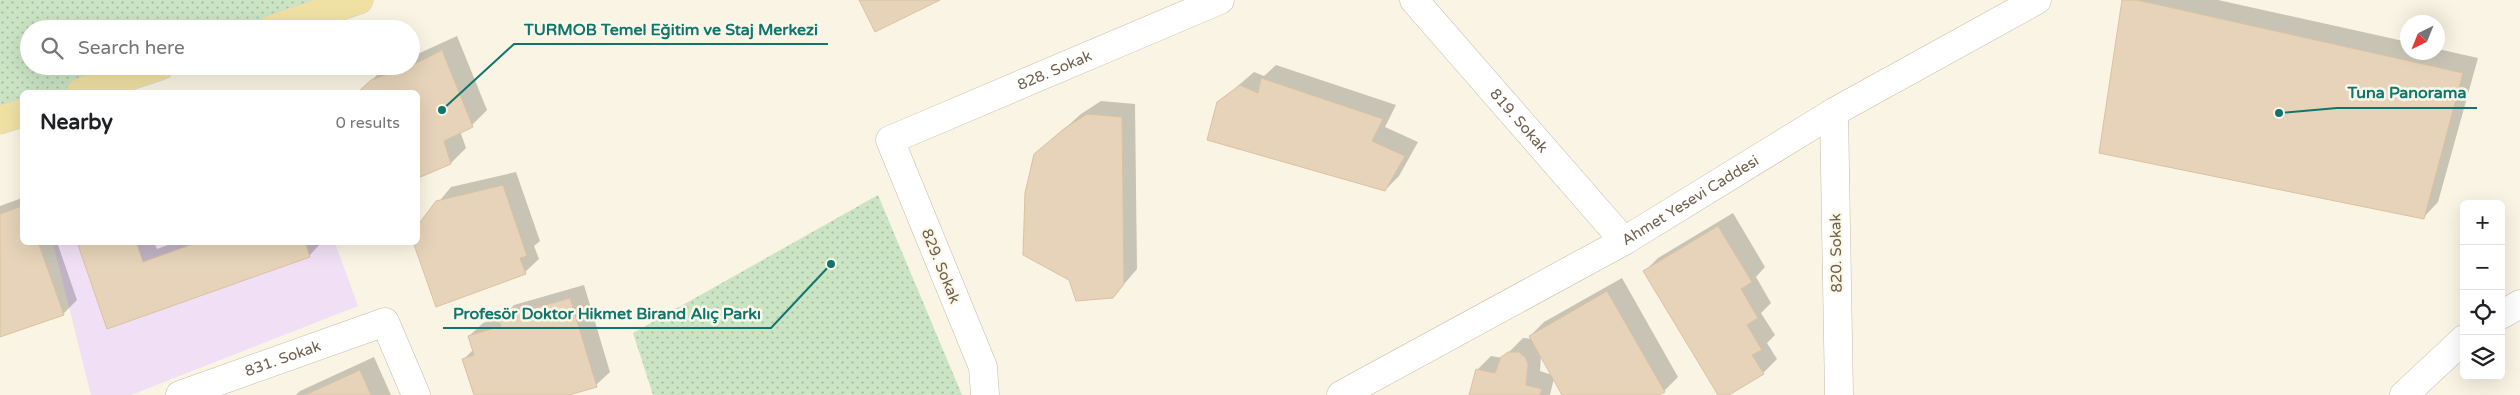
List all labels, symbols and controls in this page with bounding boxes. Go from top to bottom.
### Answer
callout: TURMOB Temel Eğitim ve Staj Merkezi [514,13,828,44]
north arrow [2400,15,2445,60]
search box [20,20,420,75]
text: TURMOB Temel Eğitim ve Staj Merkezi [523,20,818,40]
icon: search [38,34,66,62]
text: Search here [78,37,185,59]
street label: 828. Sokak [1015,47,1094,94]
callout: Tuna Panorama [2337,77,2477,108]
text: Tuna Panorama [2346,83,2467,103]
street label: 819. Sokak [1486,85,1552,156]
text: Nearby [40,110,113,135]
text: 0 results [336,113,400,133]
street label: Ahmet Yesevi Caddesi [1618,151,1762,249]
map controls [2460,200,2505,380]
button: + [2460,200,2505,245]
street label: 820. Sokak [1826,213,1846,293]
street label: 829. Sokak [918,226,964,306]
button: − [2460,245,2505,290]
button: locate [2460,290,2505,335]
callout: Profesör Doktor Hikmet Birand Alıç Parkı [443,297,771,328]
text: Profesör Doktor Hikmet Birand Alıç Parkı [453,304,761,324]
button: layers [2460,335,2505,380]
street label: 831. Sokak [242,337,323,380]

